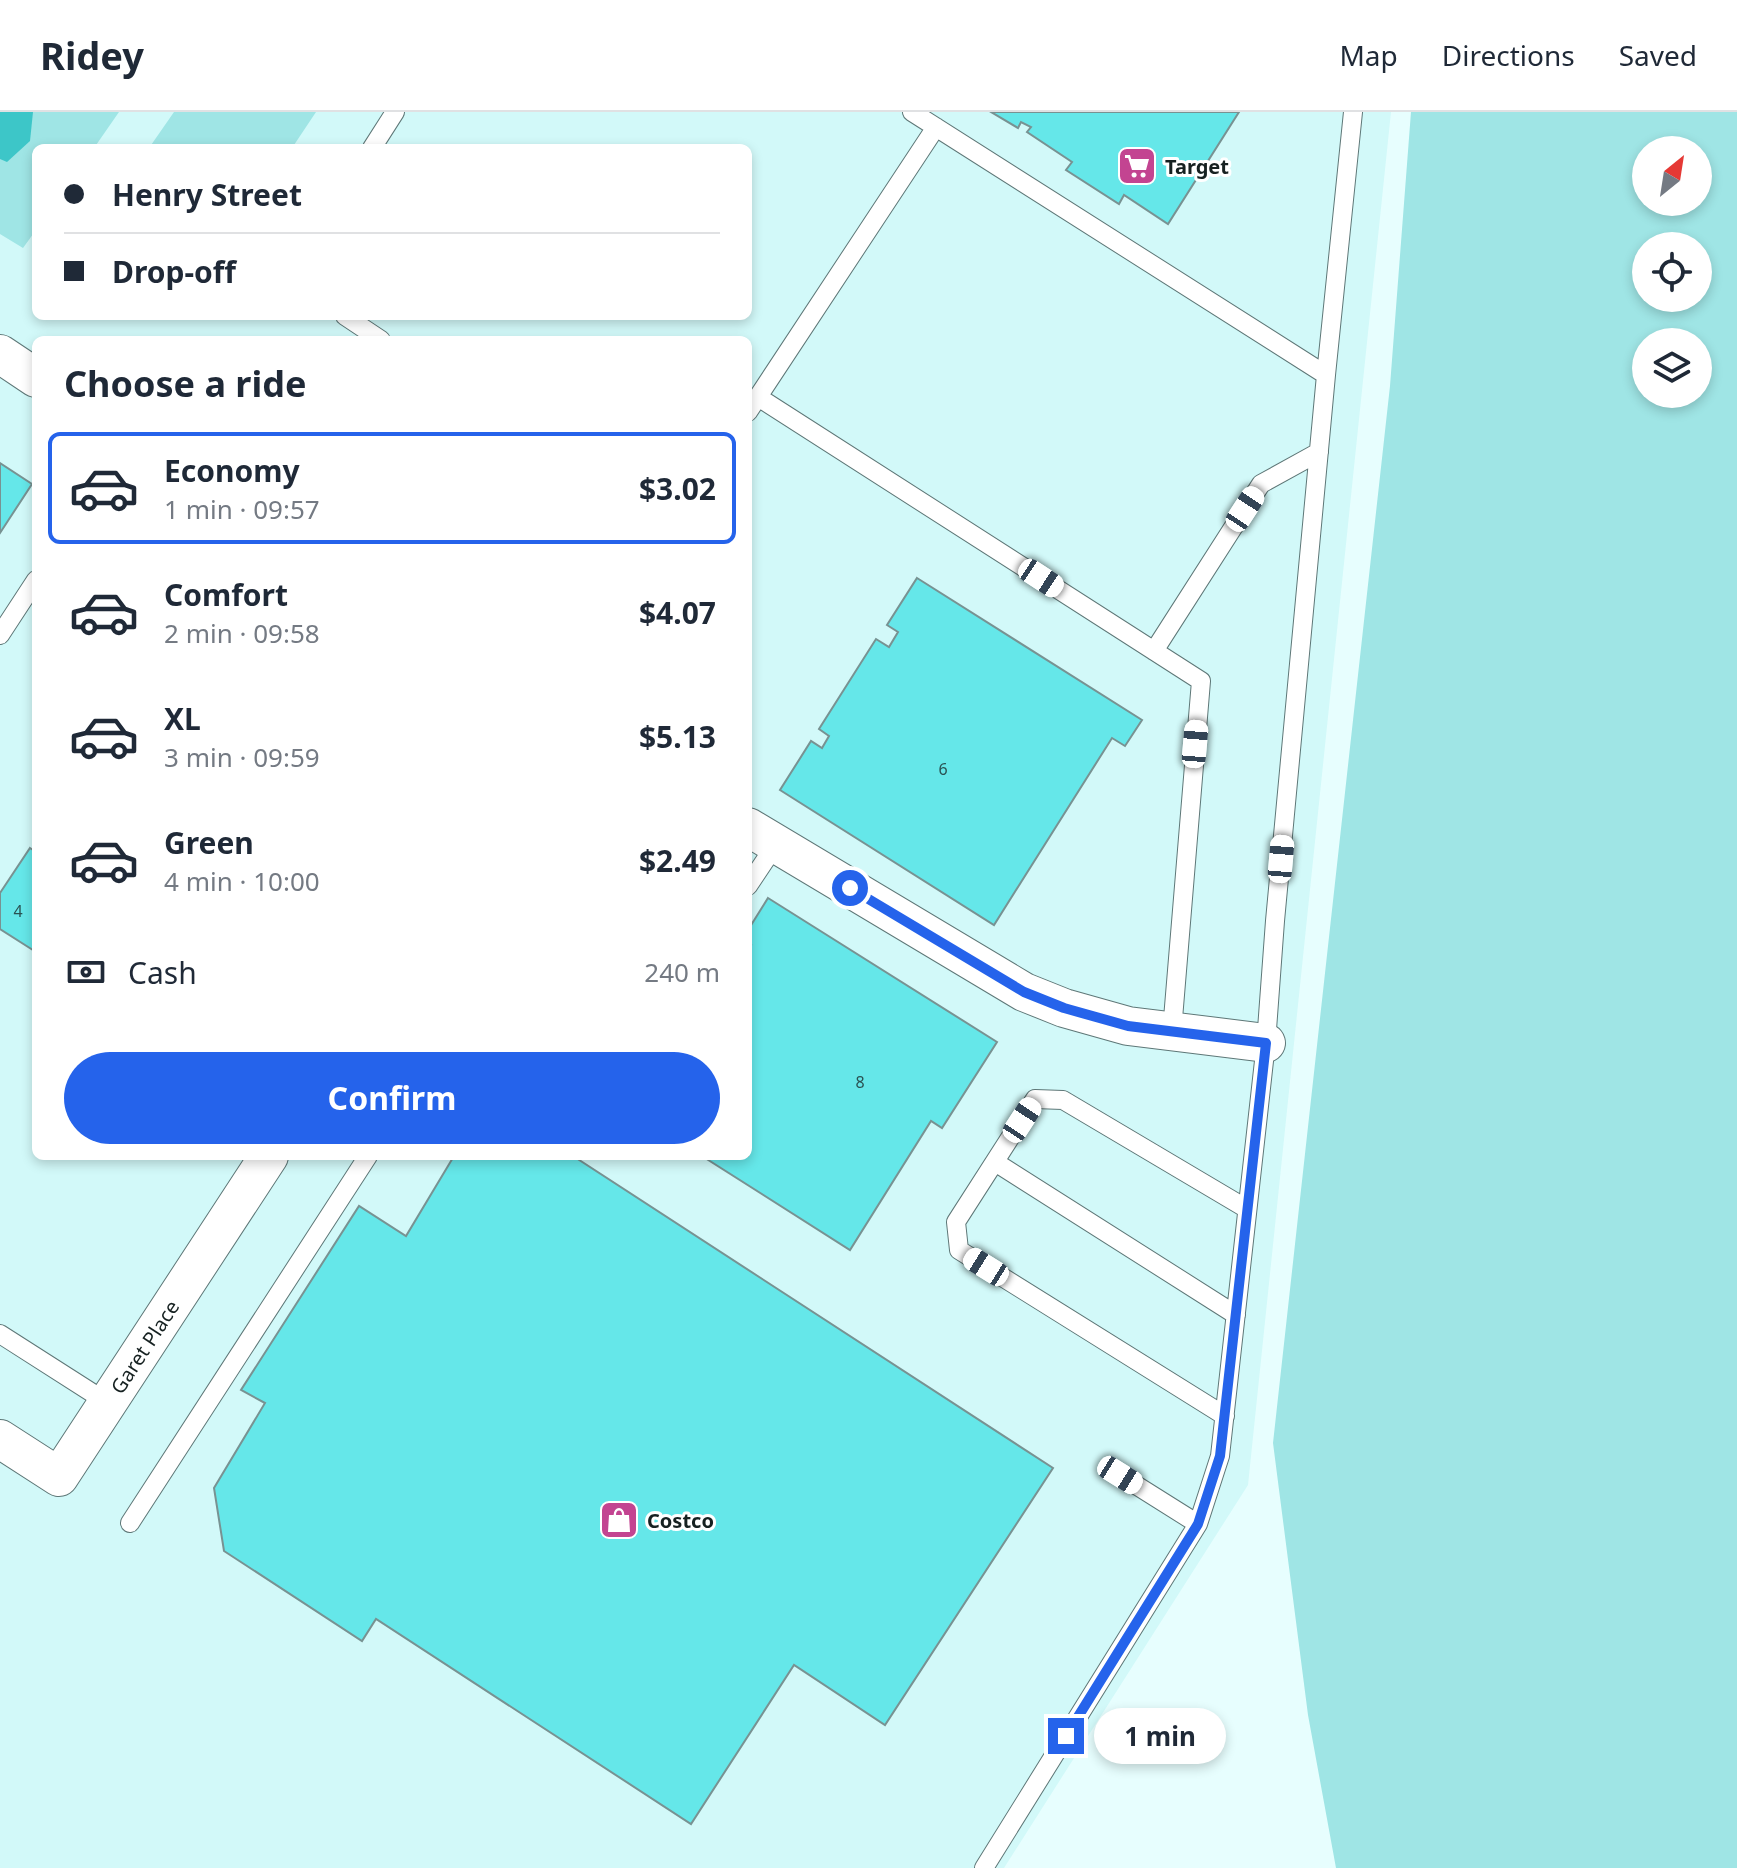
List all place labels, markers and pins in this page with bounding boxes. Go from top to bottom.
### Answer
supermarket icon: Target [1116,145,1158,187]
place label: Target [1165,153,1229,180]
shop icon: Costco [598,1499,640,1541]
place label: Costco [647,1507,714,1534]

